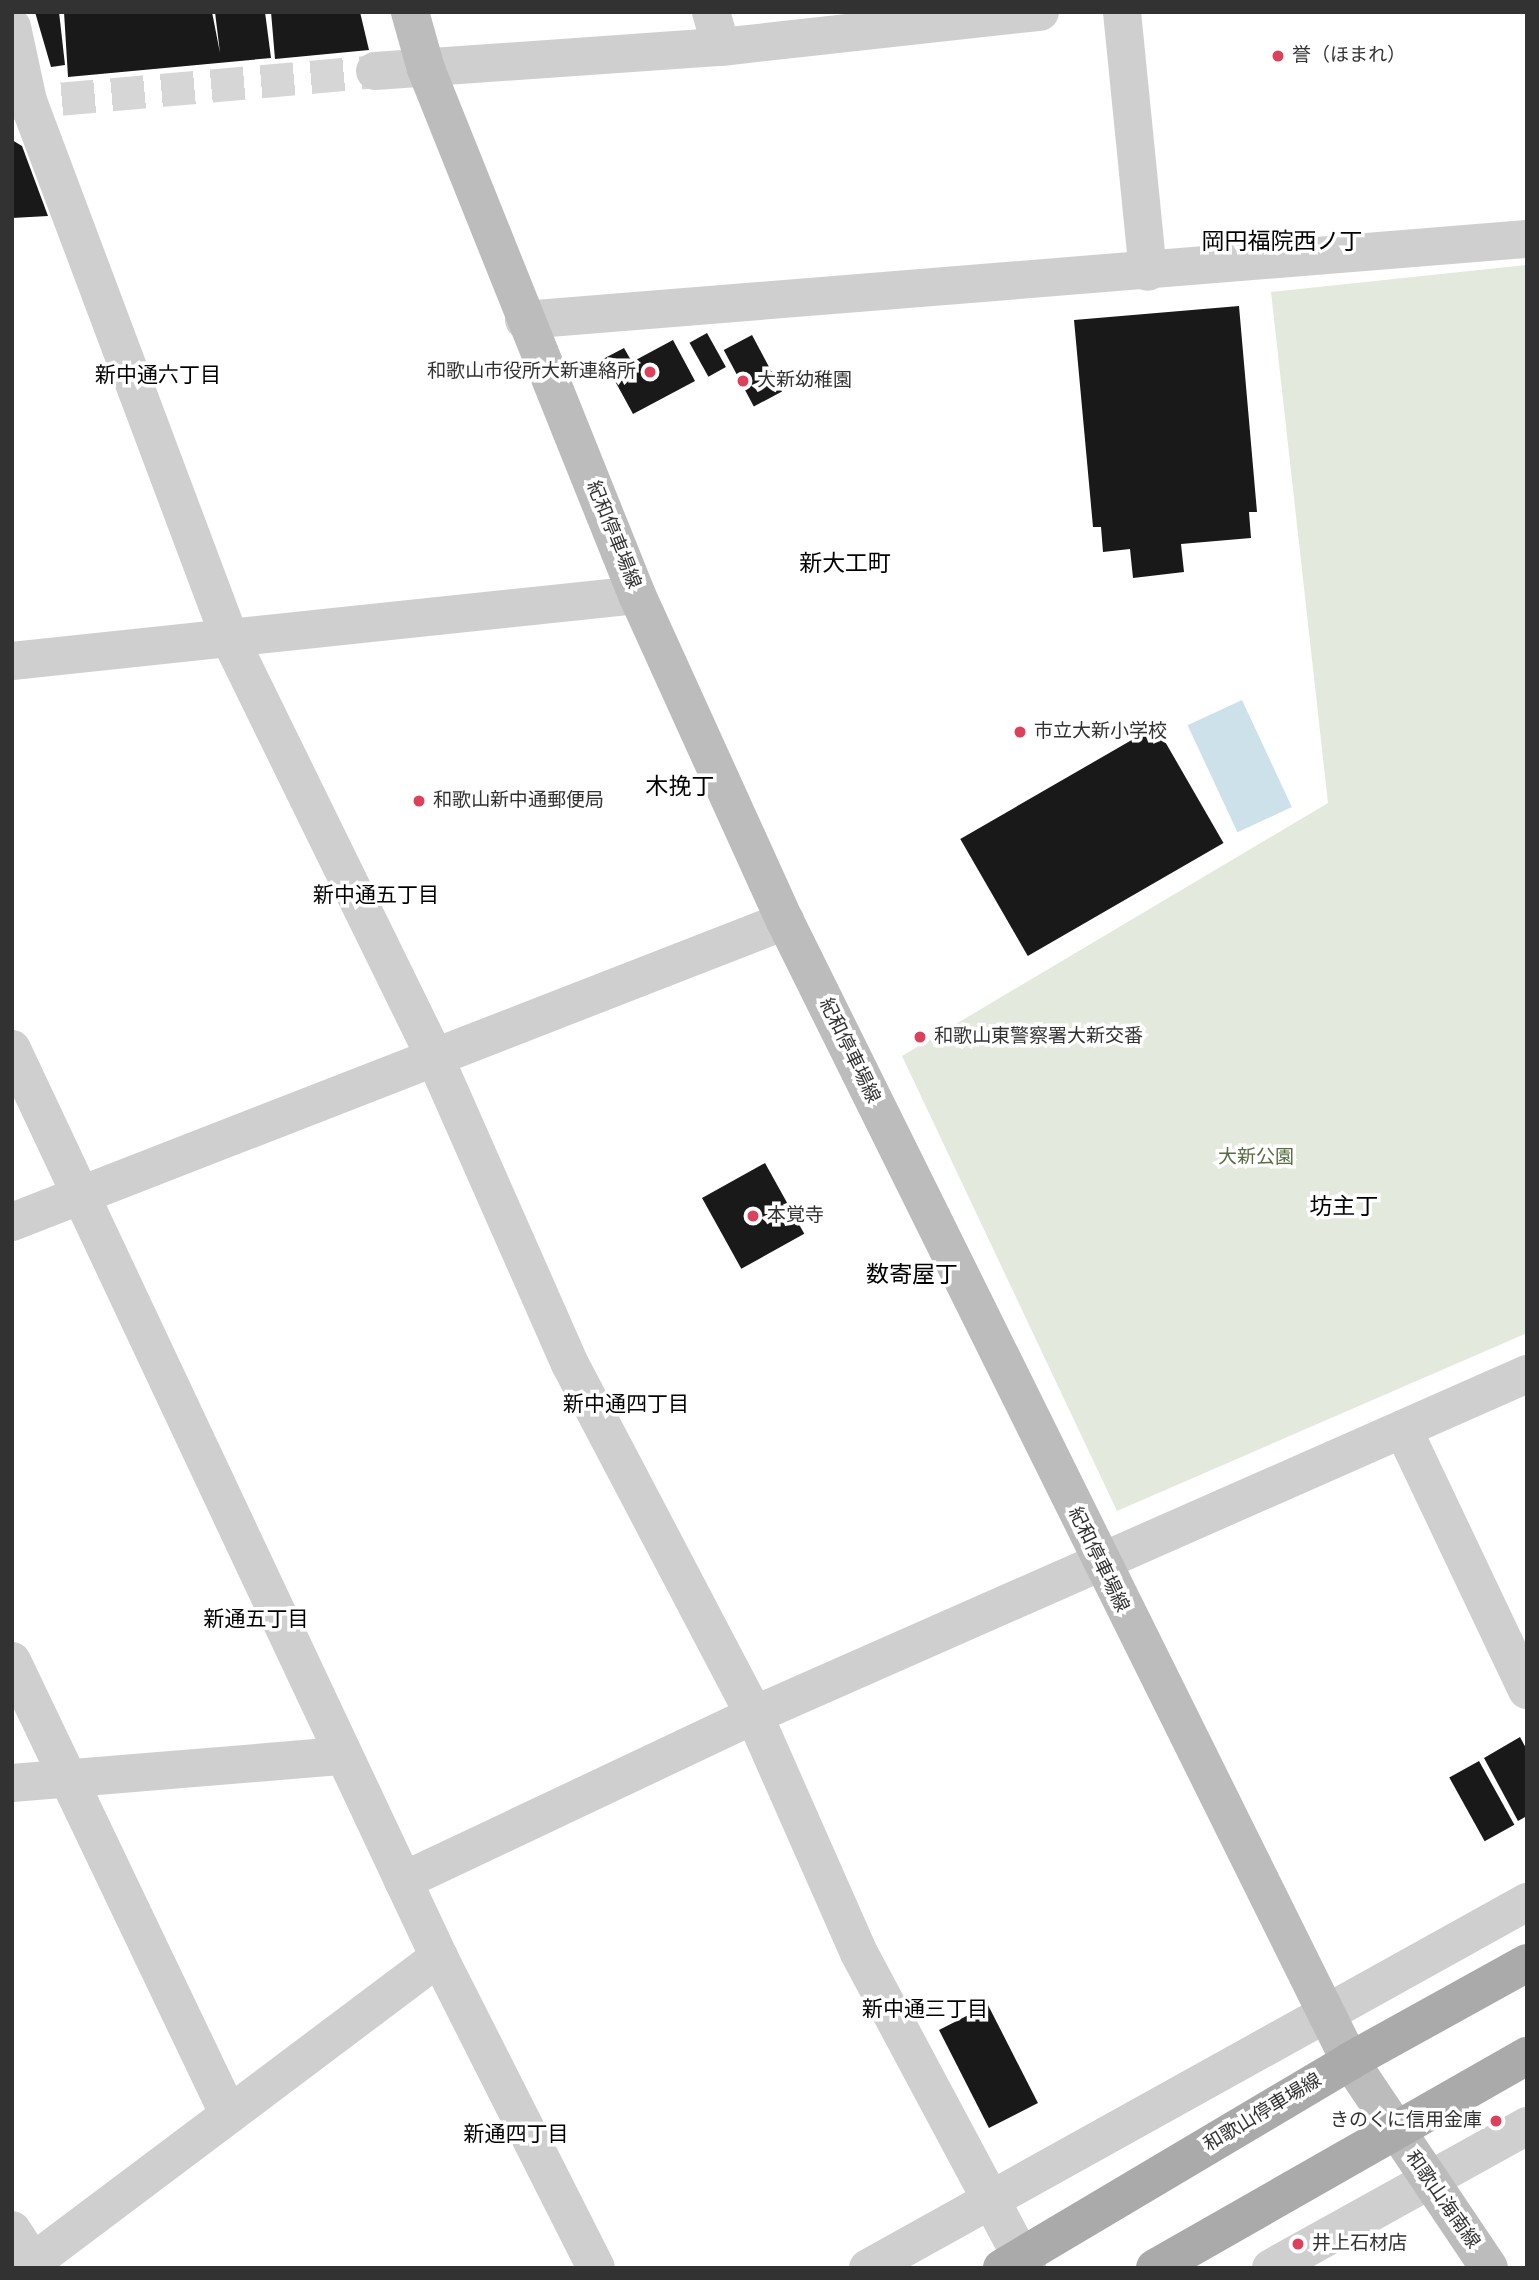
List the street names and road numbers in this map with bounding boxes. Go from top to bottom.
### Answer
street label: 紀和停車場線 [581,478,645,592]
street label: 紀和停車場線 [814,995,884,1107]
street label: 紀和停車場線 [1063,1504,1133,1616]
street label: 和歌山停車場線 [1200,2069,1326,2157]
street label: 和歌山海南線 [1400,2147,1484,2253]

